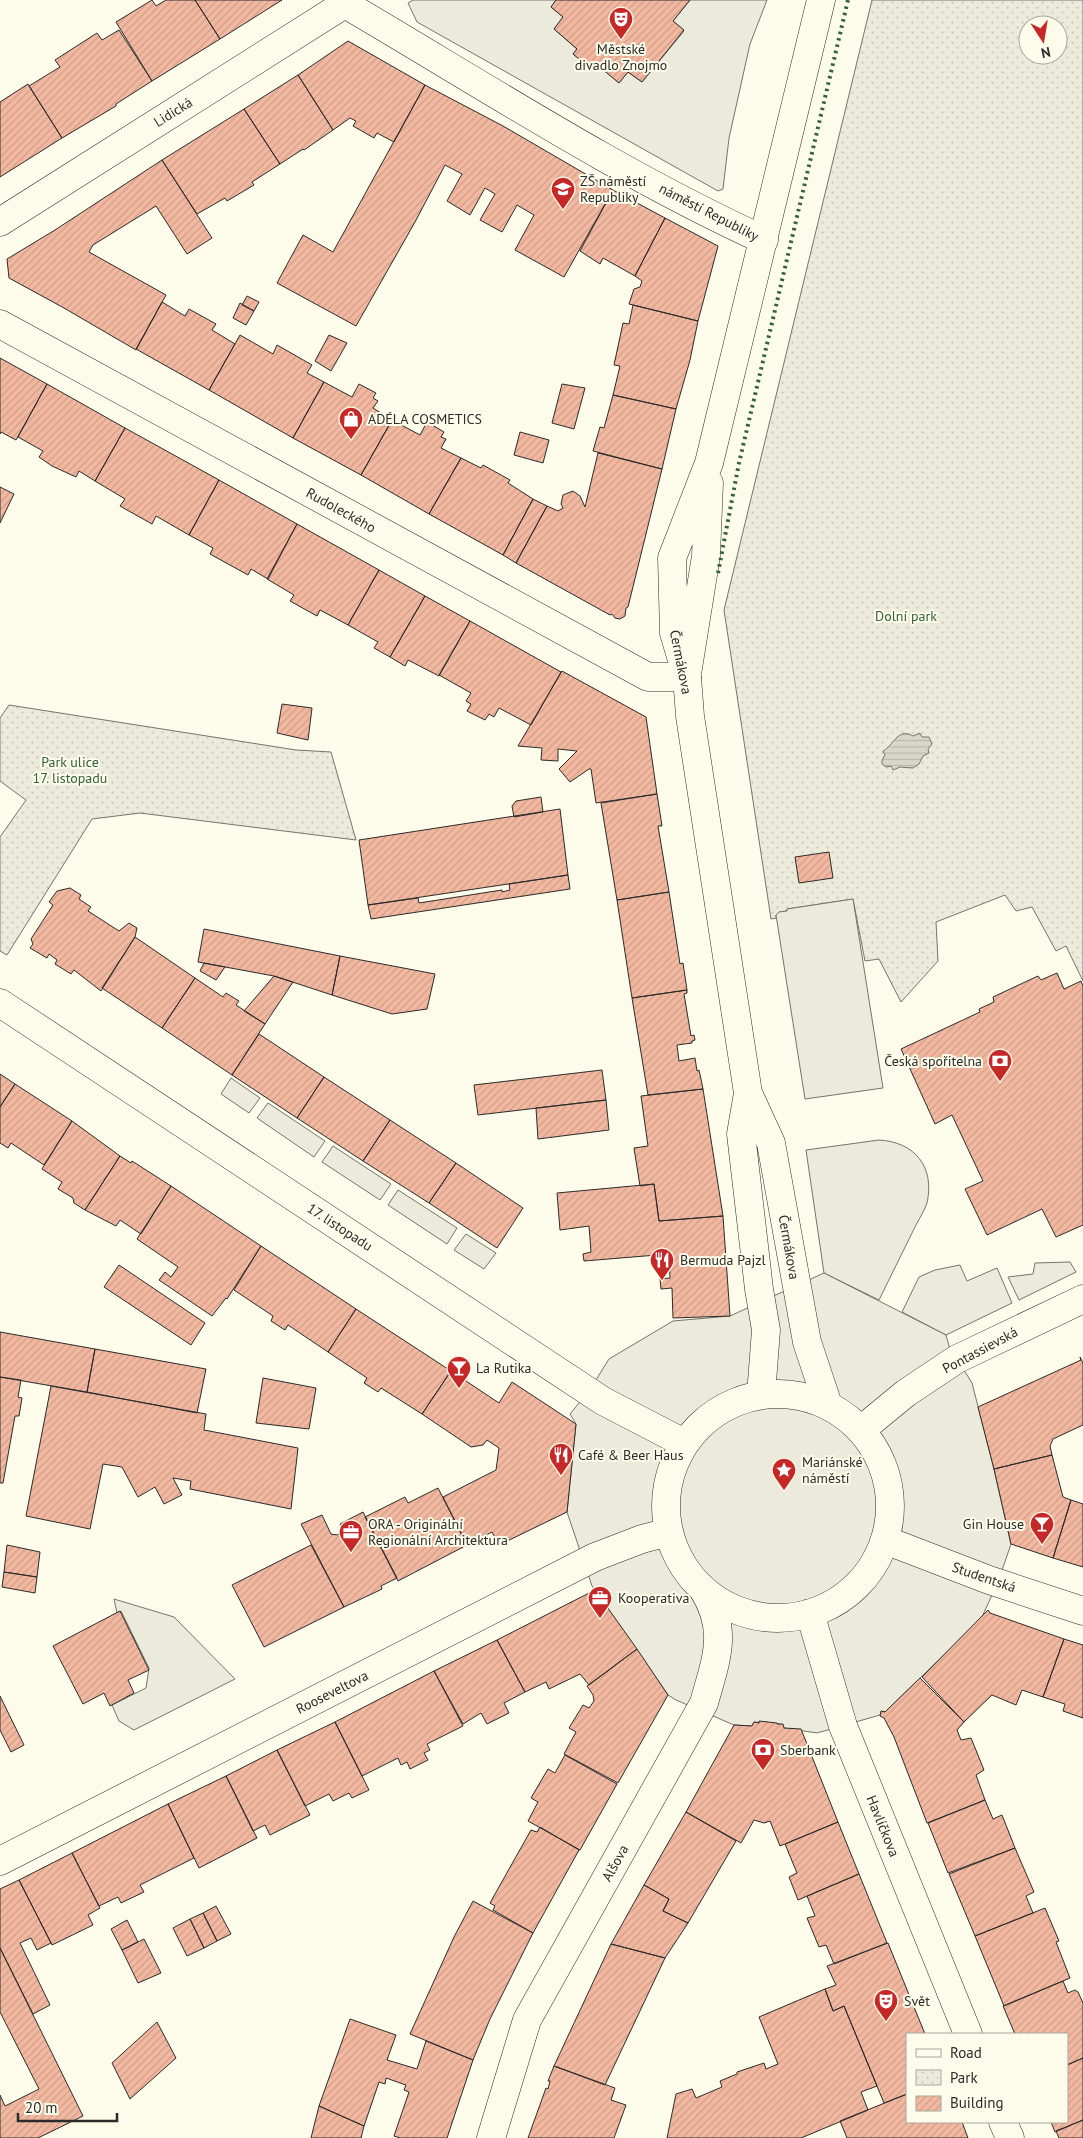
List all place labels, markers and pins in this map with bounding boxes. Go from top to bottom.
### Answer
theatre icon: Městské divadlo Znojmo [608,6,634,40]
place label: Městské divadlo Znojmo [575,40,667,74]
place label: ZŠ náměstí Republiky [580,172,647,206]
school or university icon: ZŠ náměstí Republiky [550,176,576,210]
shop icon: ADÉLA COSMETICS [338,406,364,440]
place label: ADÉLA COSMETICS [368,410,482,428]
bank icon: Česká spořitelna [987,1048,1013,1082]
place label: Česká spořitelna [884,1052,982,1070]
restaurant icon: Bermuda Pajzl [649,1247,675,1281]
place label: Bermuda Pajzl [680,1251,766,1269]
bar icon: La Rutika [446,1355,472,1389]
place label: La Rutika [476,1359,532,1377]
restaurant icon: Café & Beer Haus [548,1442,574,1476]
place label: Café & Beer Haus [578,1446,684,1464]
place label: Mariánské náměstí [802,1453,863,1487]
place icon: Mariánské náměstí [771,1457,797,1491]
bar icon: Gin House [1029,1511,1055,1545]
place label: ORA - Originální Regionální Architektura [368,1515,508,1549]
place label: Gin House [963,1515,1024,1533]
office icon: ORA - Originální Regionální Architektura [338,1519,364,1553]
office icon: Kooperativa [587,1585,613,1619]
place label: Kooperativa [618,1589,690,1607]
bank icon: Sberbank [750,1737,776,1771]
place label: Sberbank [780,1741,836,1759]
theatre icon: Svět [873,1988,899,2022]
place label: Svět [904,1992,930,2010]

